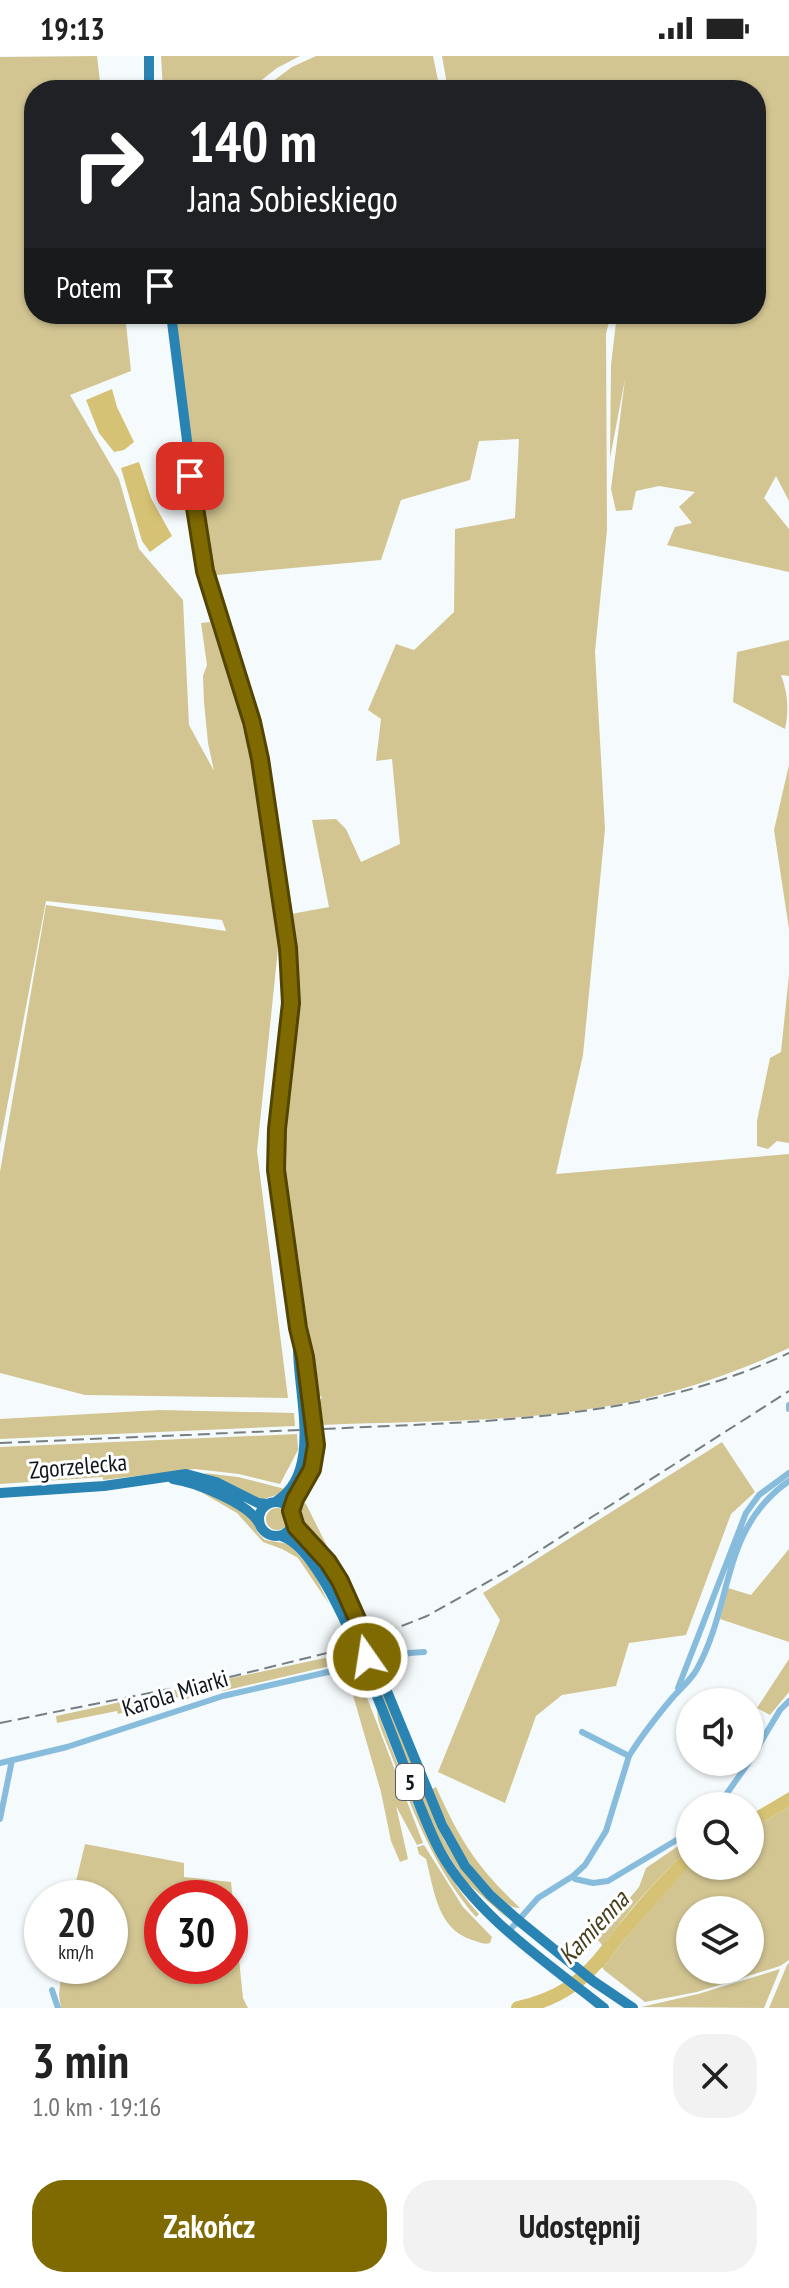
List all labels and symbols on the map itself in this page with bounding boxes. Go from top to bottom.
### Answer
pin [156,442,224,510]
street label: Zgorzelecka [28,1446,128,1486]
position arrow [325,1615,409,1699]
street label: Karola Miarki [118,1662,232,1724]
road number: 5 [396,1764,424,1800]
speed limit sign: 30 [144,1880,248,1984]
water label: Kamienna [551,1882,637,1971]

